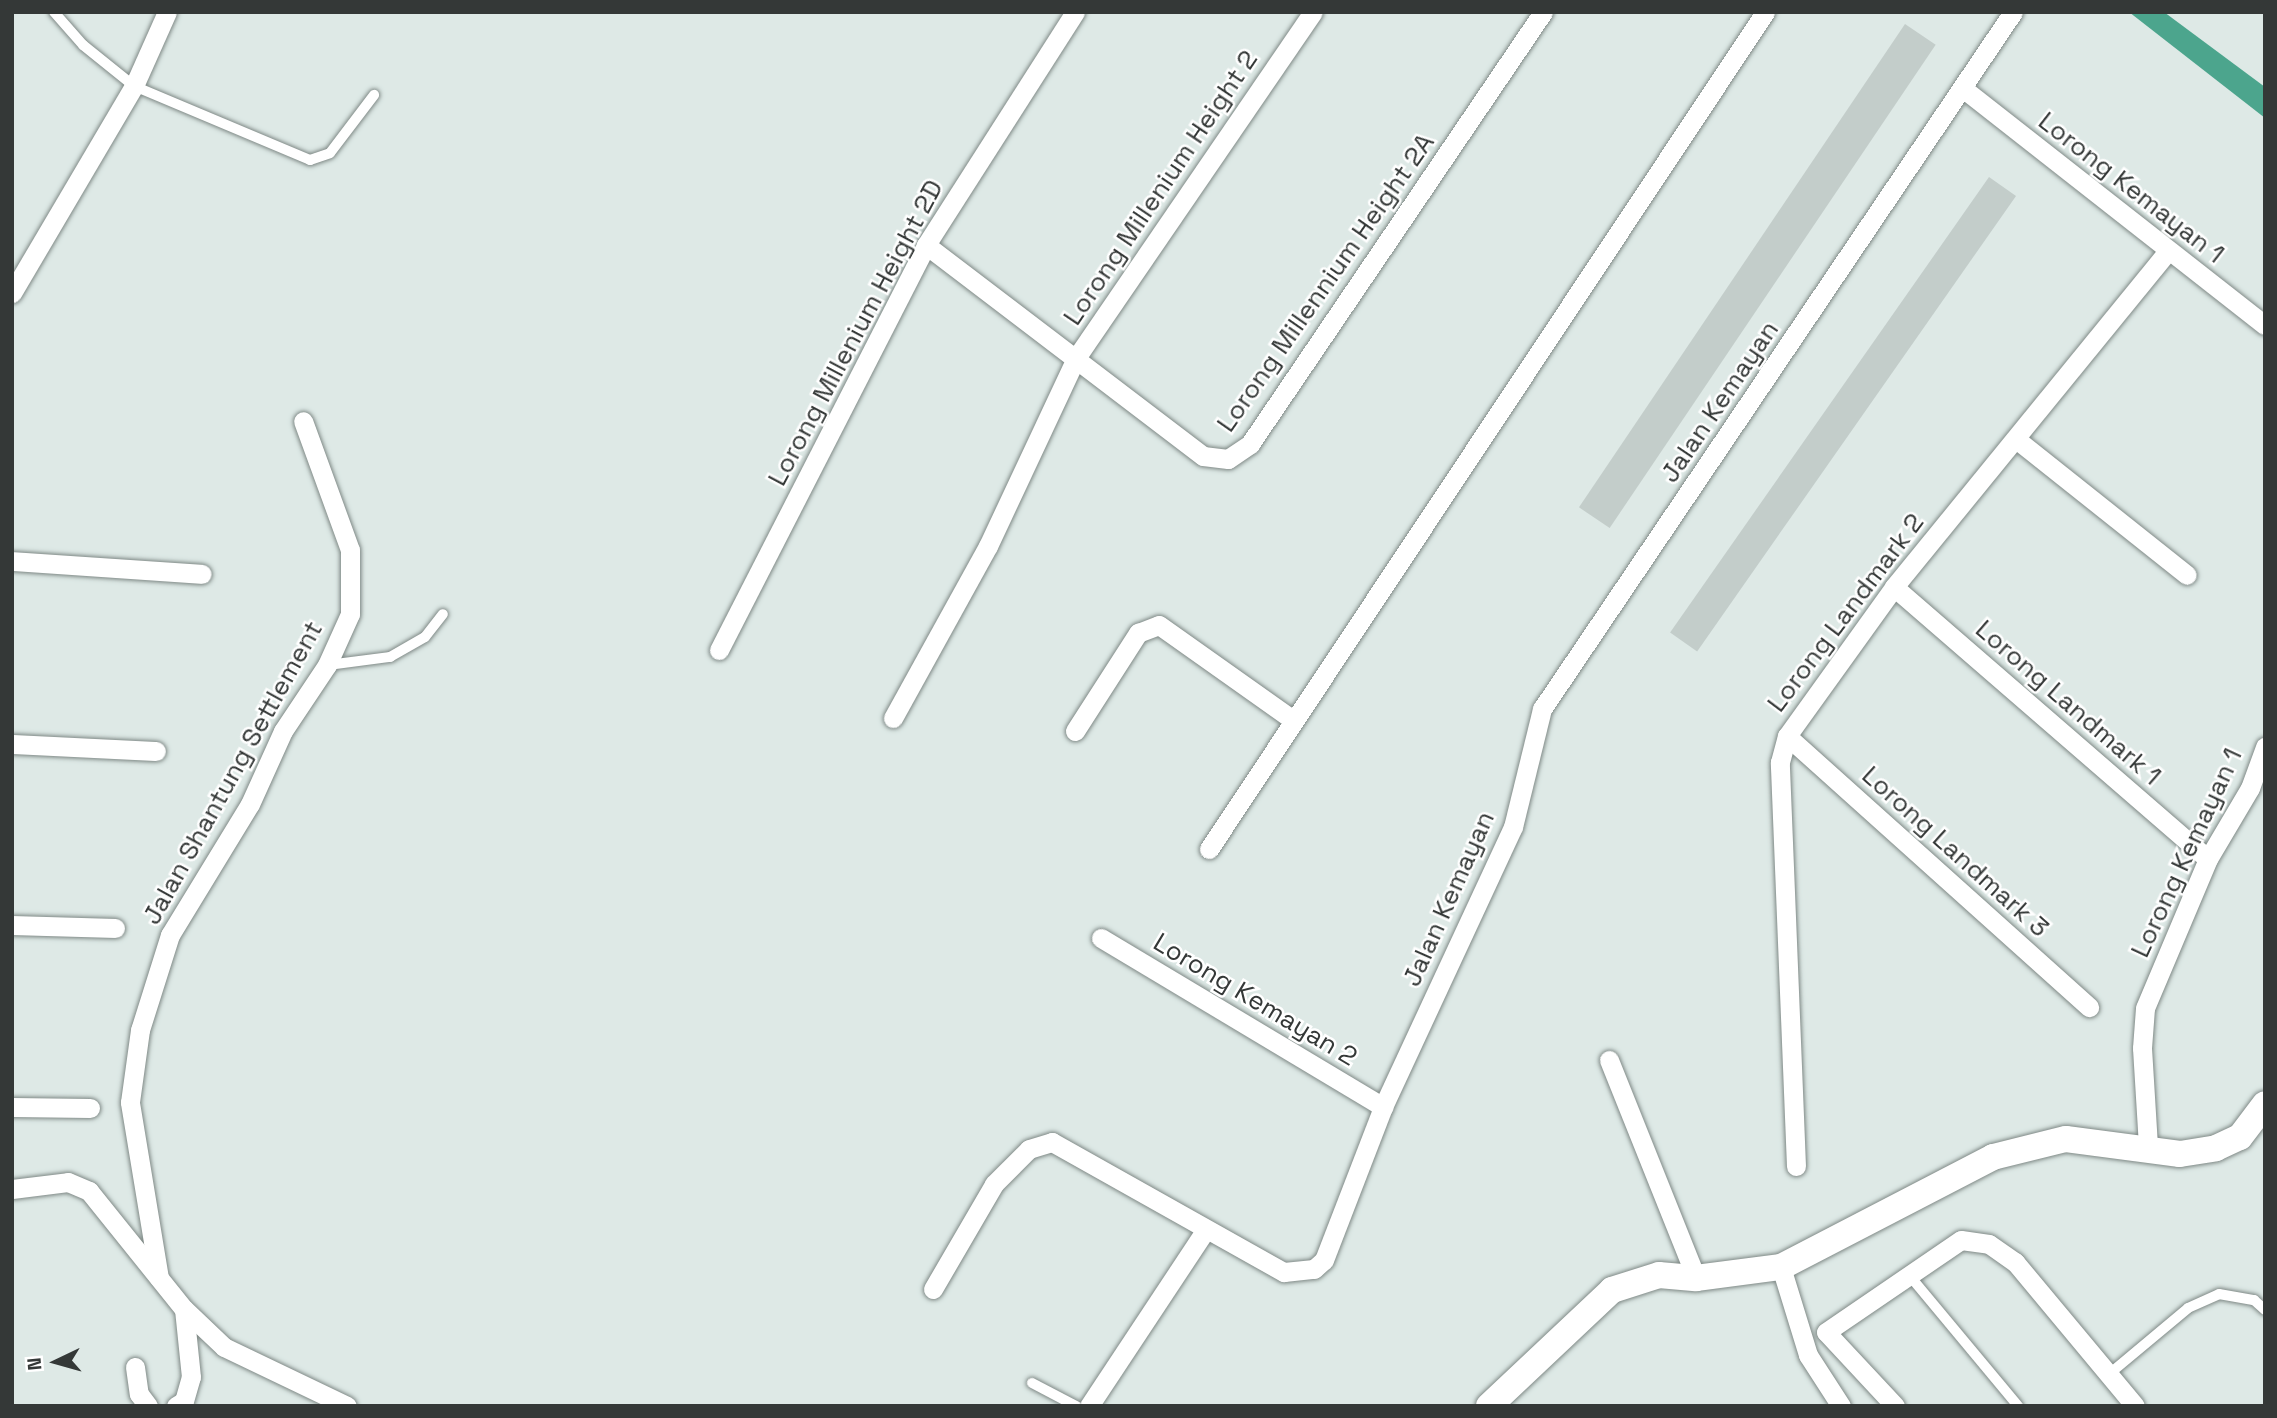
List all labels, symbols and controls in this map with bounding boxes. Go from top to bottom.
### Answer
street label: Lorong Millenium Height 2 [1057,45,1265,331]
street label: Lorong Kemayan 1 [2032,106,2230,270]
street label: Lorong Millennium Height 2A [1211,128,1441,438]
street label: Lorong Millenium Height 2D [762,175,950,491]
street label: Jalan Kemayan [1654,315,1786,489]
street label: Lorong Landmark 2 [1761,508,1931,718]
street label: Lorong Landmark 1 [1969,614,2167,792]
street label: Jalan Shantung Settlement [136,616,330,930]
street label: Lorong Kemayan 1 [2125,744,2249,962]
street label: Lorong Landmark 3 [1855,760,2055,944]
street label: Jalan Kemayan [1396,807,1502,991]
street label: Lorong Kemayan 2 [1148,927,1362,1073]
north arrow [21,1327,91,1397]
text: N [22,1356,48,1371]

